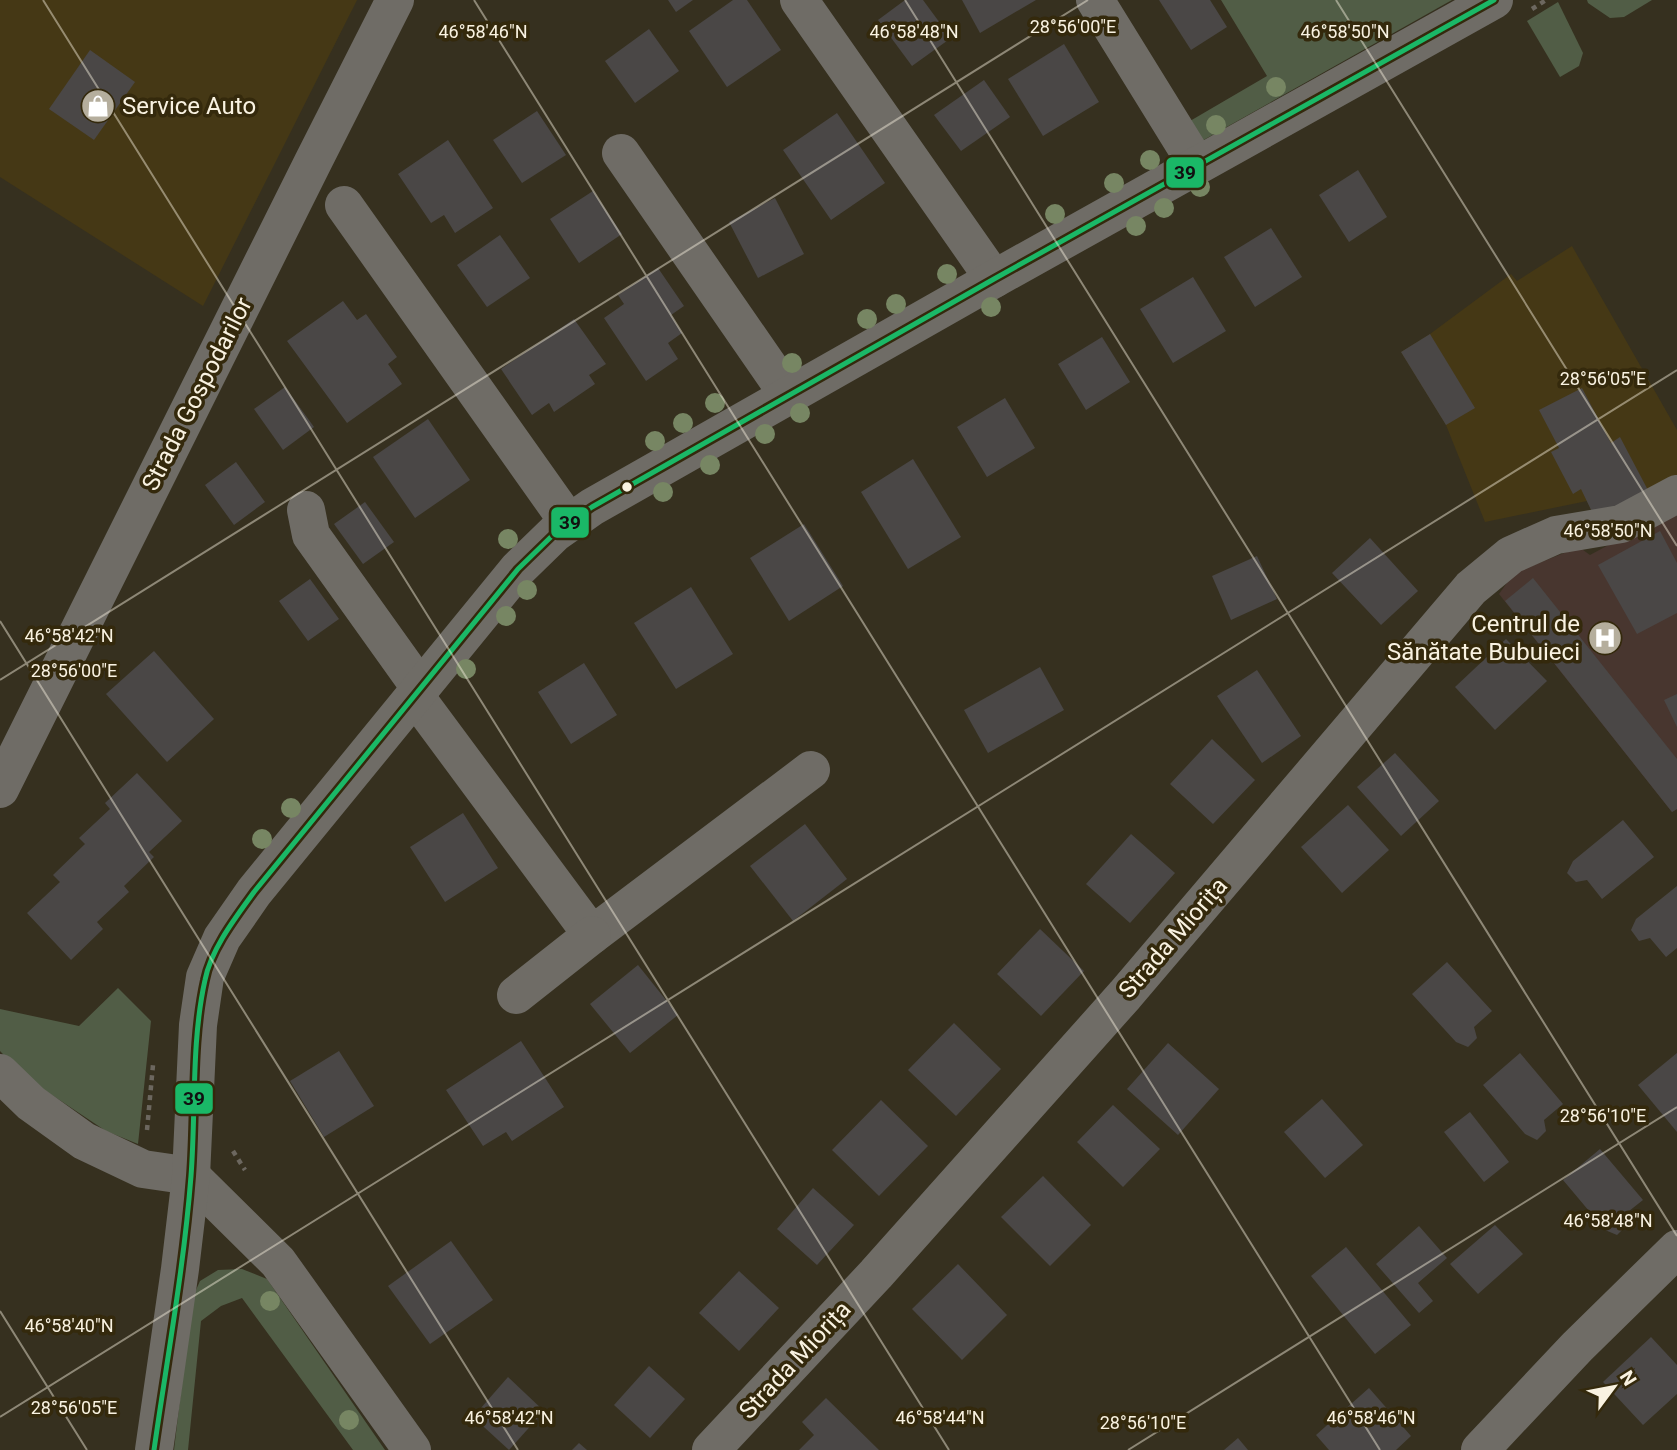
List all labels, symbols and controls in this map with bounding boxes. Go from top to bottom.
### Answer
text: 28°56'00"E [1030,16,1116,37]
text: 46°58'46"N [438,21,528,42]
text: 46°58'48"N [869,21,959,42]
text: 46°58'50"N [1300,21,1390,42]
shop icon: Service Auto [79,87,117,125]
place label: Service Auto [122,92,256,120]
line badge: 39 [1165,156,1205,189]
text: 39 [1174,161,1196,184]
street label: Strada Gospodarilor [136,293,258,495]
text: 28°56'05"E [1560,368,1646,389]
unlabelled marker [620,480,634,494]
line badge: 39 [550,506,590,539]
text: 39 [559,511,581,534]
text: 46°58'50"N [1563,520,1653,541]
place label: Centrul de Sănătate Bubuieci [1387,610,1580,666]
hospital icon: Centrul de Sănătate Bubuieci [1586,619,1624,657]
text: 46°58'42"N [24,625,114,646]
text: 28°56'00"E [31,660,117,681]
street label: Strada Miorița [1113,872,1233,1004]
line badge: 39 [174,1082,214,1115]
text: 39 [183,1087,205,1110]
text: 28°56'10"E [1560,1105,1646,1126]
text: 46°58'48"N [1563,1210,1653,1231]
street label: Strada Miorița [733,1295,857,1425]
text: 46°58'40"N [24,1315,114,1336]
north arrow [1579,1352,1649,1422]
text: N [1615,1366,1641,1390]
text: 28°56'05"E [31,1397,117,1418]
text: 46°58'42"N [464,1407,554,1428]
text: 46°58'44"N [895,1407,985,1428]
text: 46°58'46"N [1326,1407,1416,1428]
text: 28°56'10"E [1100,1412,1186,1433]

